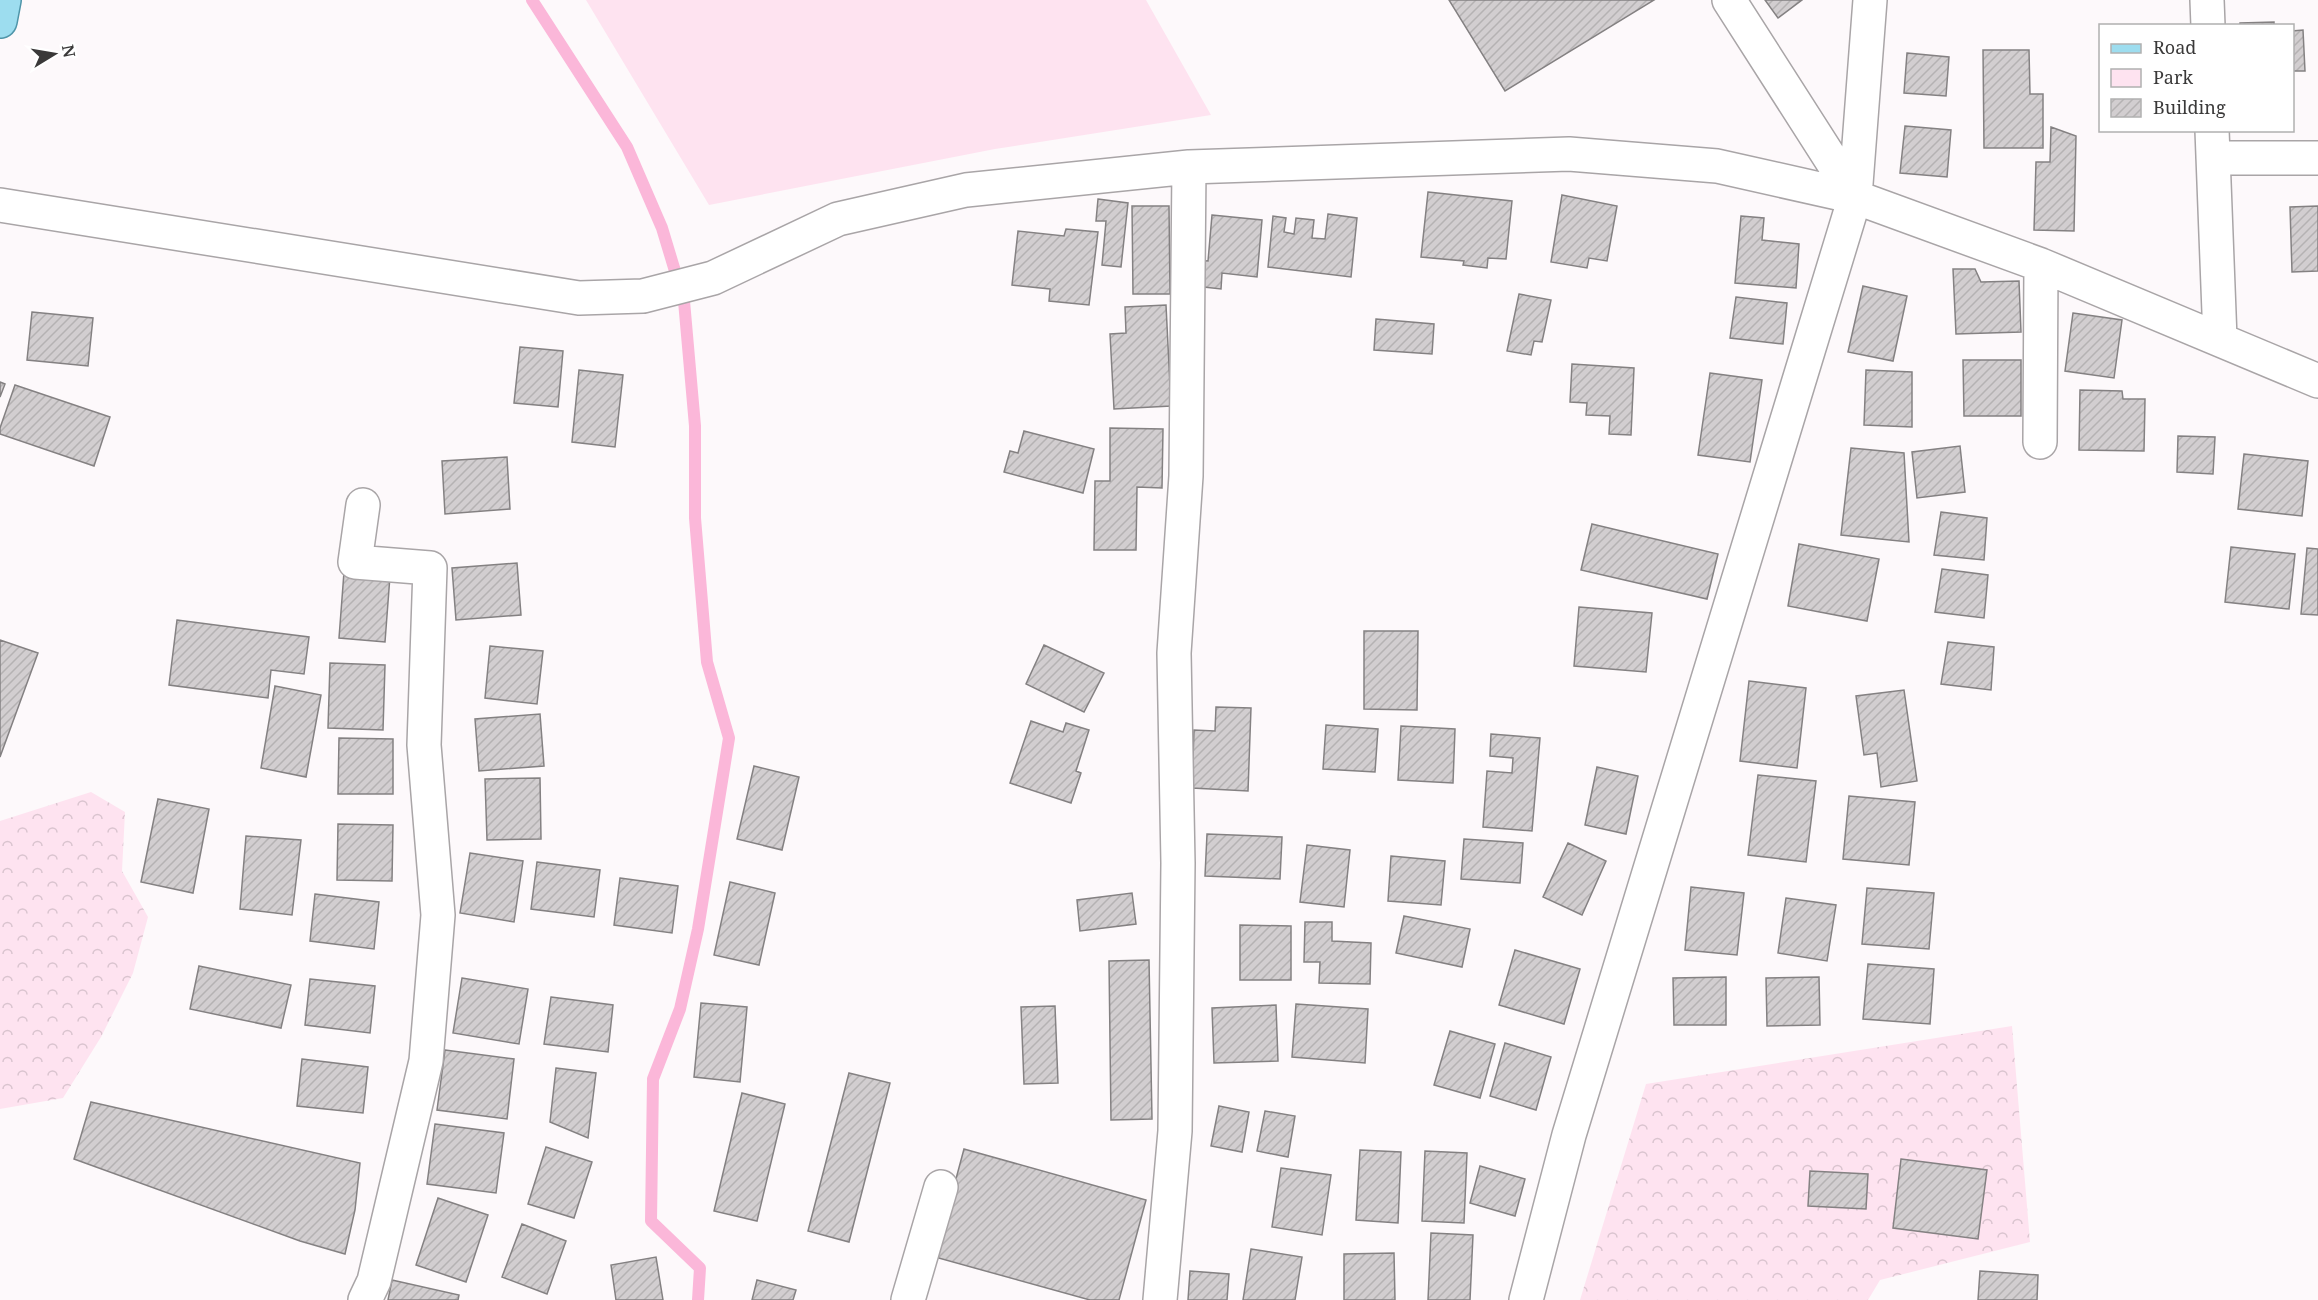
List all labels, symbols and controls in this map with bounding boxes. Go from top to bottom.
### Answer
north arrow [24,24,84,84]
legend [2099,24,2294,132]
text: Road [2153,35,2196,59]
text: N [57,43,81,60]
text: Park [2153,65,2193,89]
text: Building [2153,95,2226,119]

